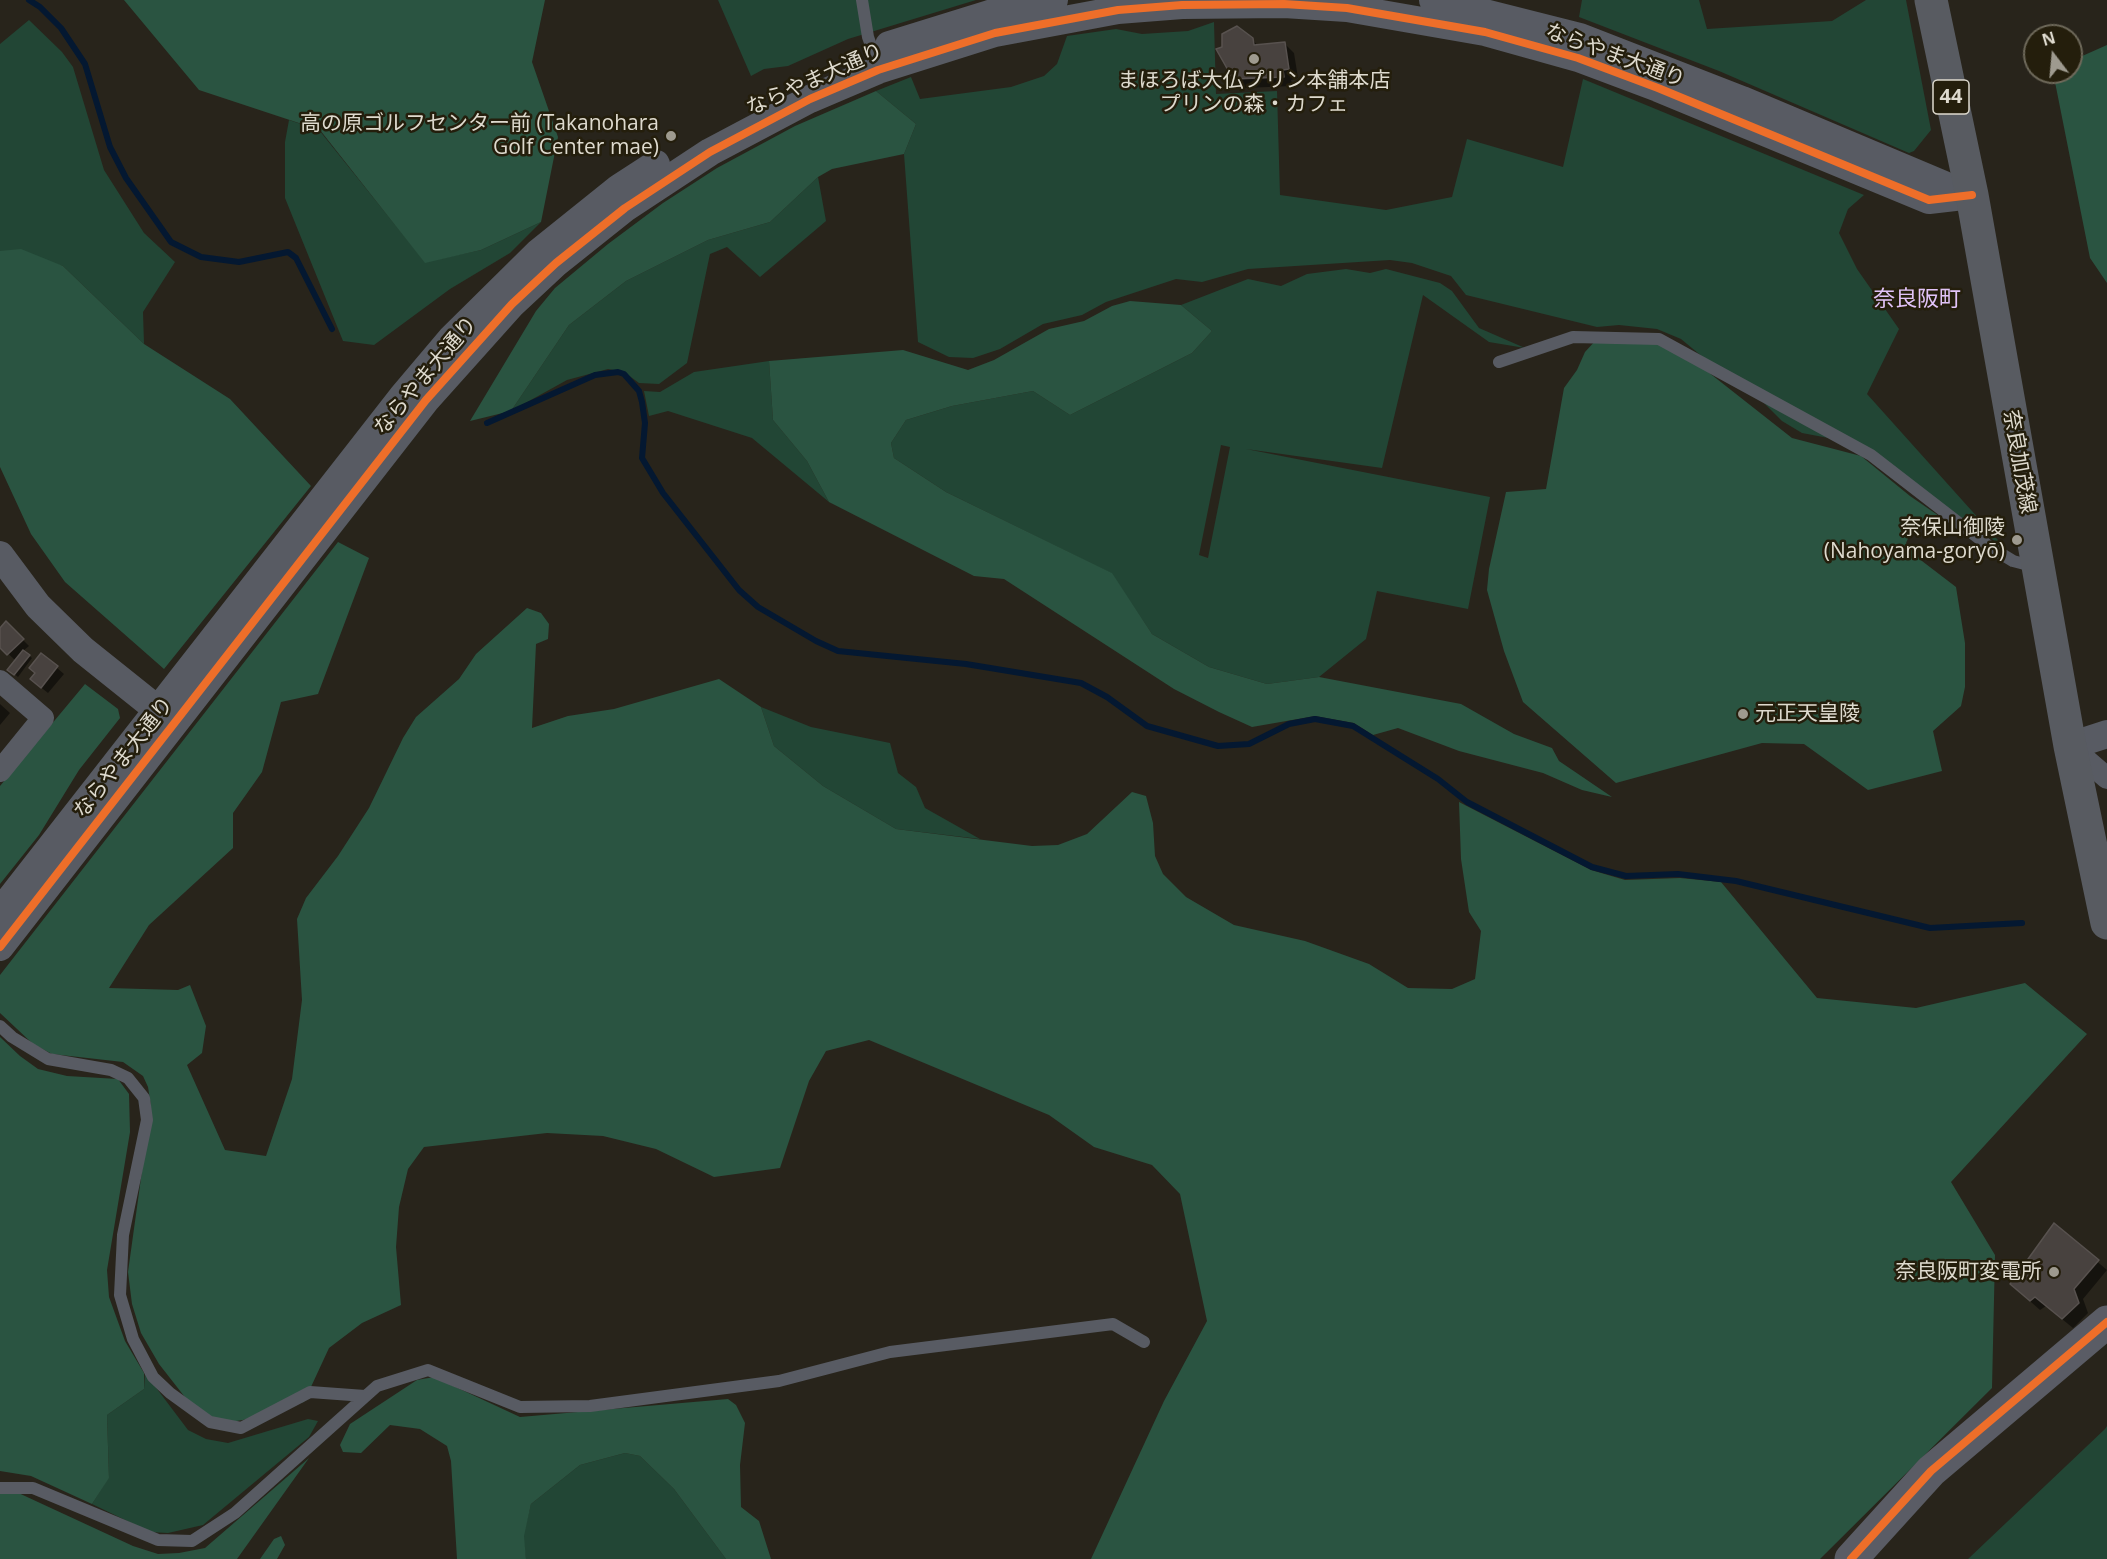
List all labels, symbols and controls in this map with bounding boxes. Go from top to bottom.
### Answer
street label: ならやま大通り [1542,19,1688,93]
north arrow [2023,24,2083,84]
text: N [2039,26,2058,51]
street label: ならやま大通り [743,39,887,121]
marker: まほろば大仏プリン本舗本店 プリンの森・カフェ [1247,52,1261,66]
place label: まほろば大仏プリン本舗本店 プリンの森・カフェ [1118,68,1390,118]
road number: 44 [1933,80,1969,114]
place label: 高の原ゴルフセンター前 (Takanohara Golf Center mae) [300,111,659,161]
marker: 高の原ゴルフセンター前 (Takanohara Golf Center mae) [664,129,678,143]
district label: 奈良阪町 [1873,287,1961,313]
street label: ならやま大通り [369,312,483,440]
street label: 奈良加茂線 [1997,408,2041,516]
place label: 奈保山御陵 (Nahoyama-goryō) [1824,515,2005,565]
marker: 奈保山御陵 (Nahoyama-goryō) [2010,533,2024,547]
street label: ならやま大通り [69,692,179,824]
place label: 元正天皇陵 [1755,701,1860,727]
marker: 元正天皇陵 [1736,707,1750,721]
place label: 奈良阪町変電所 [1895,1259,2042,1285]
marker: 奈良阪町変電所 [2047,1265,2061,1279]

